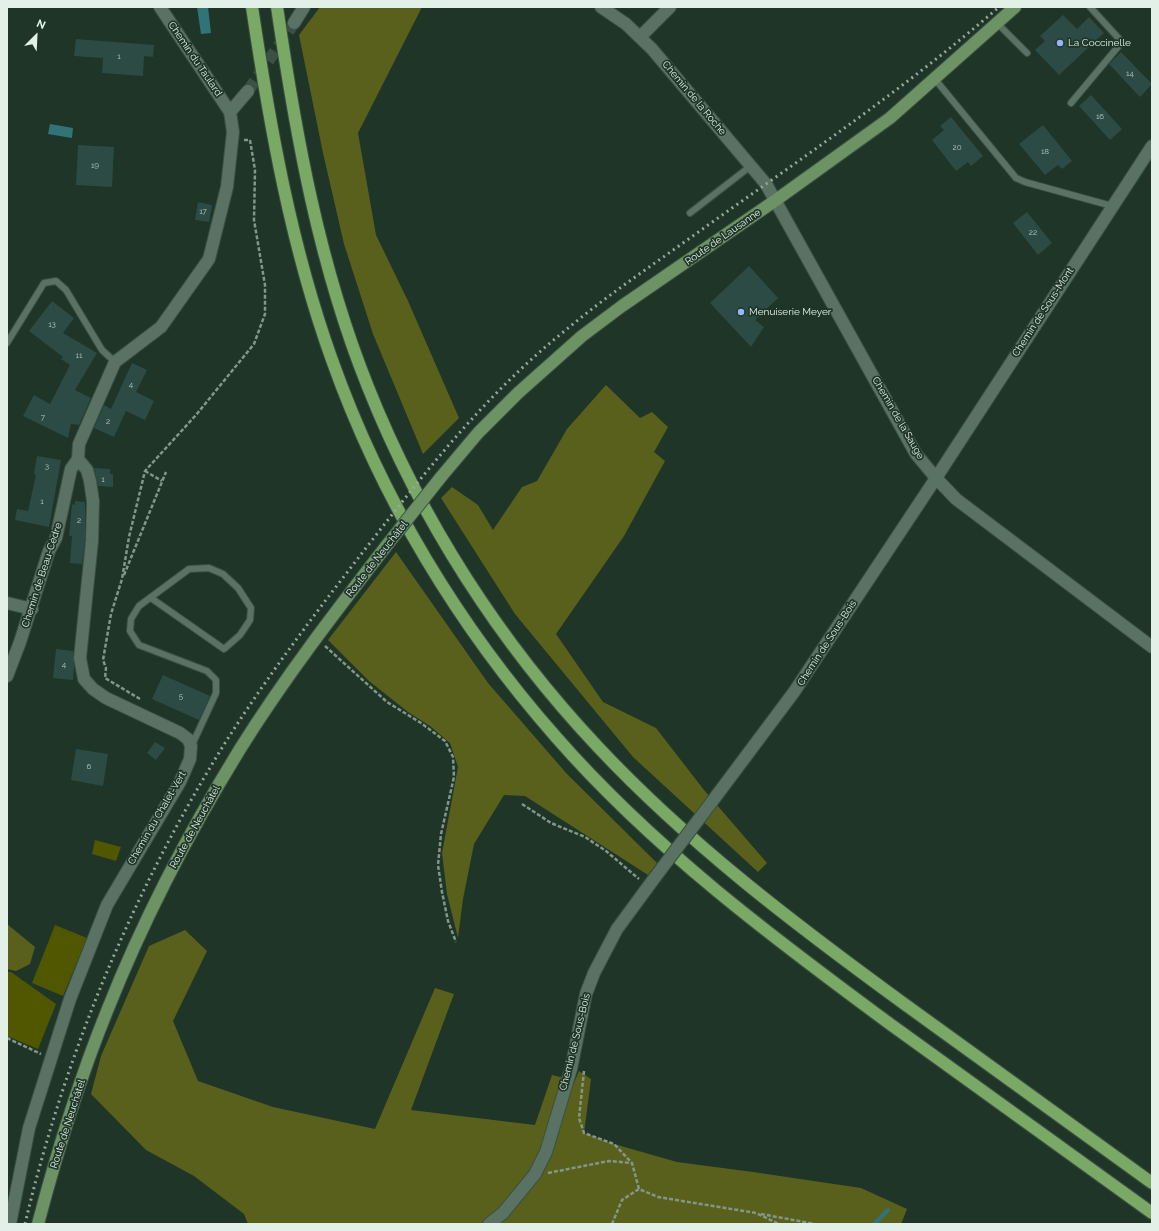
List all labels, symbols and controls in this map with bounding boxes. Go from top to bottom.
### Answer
north arrow [16,16,56,56]
text: N [35,17,48,32]
street label: Chemin du Taulard [166,19,224,99]
place label: La Coccinelle [1068,37,1131,49]
marker: La Coccinelle [1055,38,1065,48]
house number: 1 [117,52,121,62]
street label: Chemin de la Roche [659,58,729,138]
house number: 14 [1126,69,1134,79]
house number: 16 [1096,112,1104,122]
house number: 20 [952,143,962,153]
house number: 18 [1041,147,1049,157]
house number: 19 [91,161,99,171]
street label: Route de Lausanne [683,206,763,268]
house number: 17 [199,207,207,217]
house number: 22 [1029,228,1037,238]
street label: Chemin de Sous-Mont [1010,265,1076,359]
place label: Menuiserie Meyer [749,306,831,318]
marker: Menuiserie Meyer [736,307,746,317]
house number: 13 [48,320,56,330]
house number: 11 [76,351,82,361]
street label: Chemin de la Sauge [870,375,926,461]
house number: 4 [129,380,133,390]
house number: 7 [41,413,45,423]
house number: 2 [106,417,110,427]
house number: 3 [45,462,49,472]
house number: 1 [101,475,105,485]
house number: 1 [40,497,44,507]
house number: 2 [77,516,81,526]
street label: Route de Neuchâtel [344,519,410,599]
street label: Chemin de Beau-Cèdre [19,521,65,629]
street label: Chemin de Sous-Bois [795,598,859,688]
house number: 4 [62,660,66,670]
house number: 5 [179,692,183,702]
house number: 6 [87,762,91,772]
street label: Chemin du Chalet-Vert [125,769,189,867]
street label: Route de Neuchâtel [167,784,223,870]
street label: Chemin de Sous-Bois [557,992,593,1092]
street label: Route de Neuchâtel [48,1078,88,1170]

